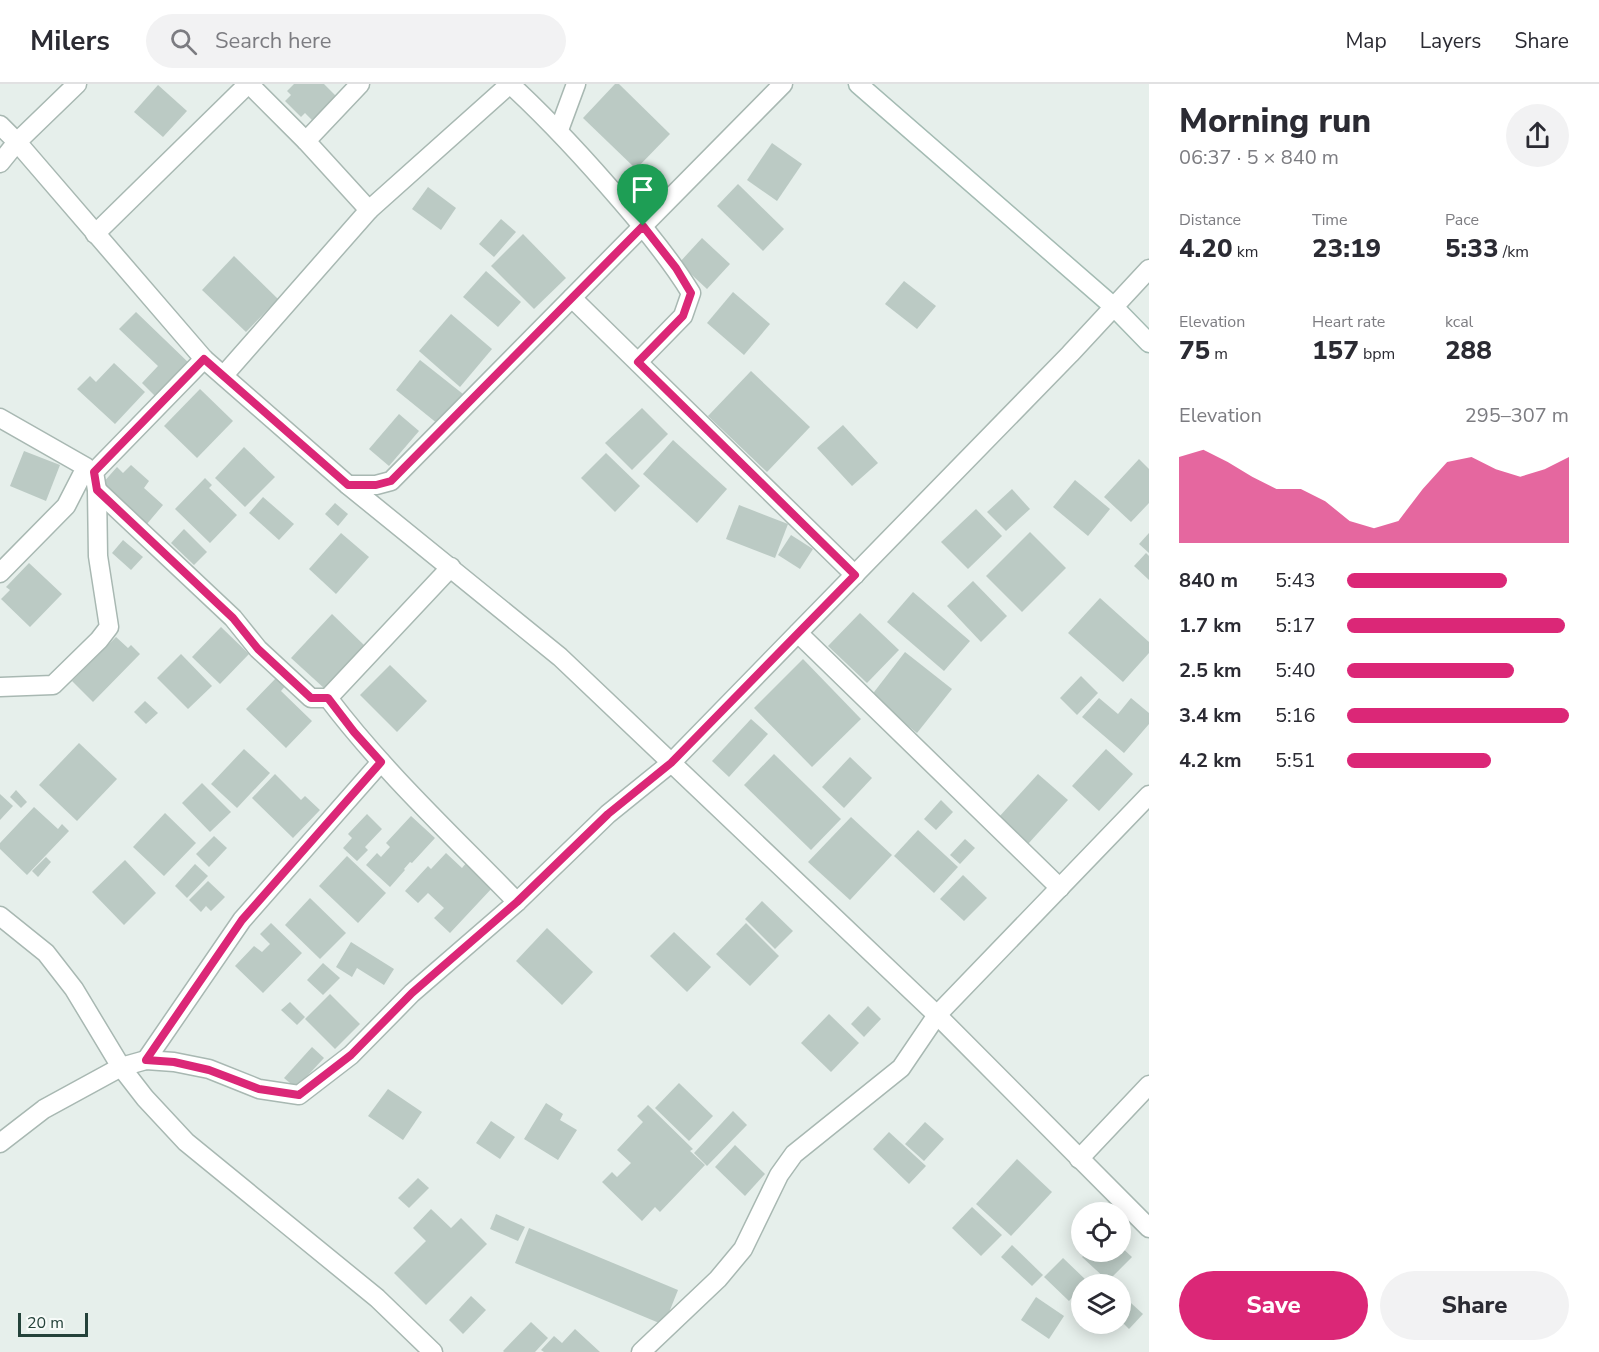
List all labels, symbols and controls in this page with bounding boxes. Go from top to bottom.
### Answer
search box [146,14,566,68]
text: Milers [30,22,110,60]
icon: search [167,25,200,58]
text: Search here [215,26,332,56]
text: Map [1345,27,1387,55]
text: Layers [1420,27,1481,55]
text: Share [1514,27,1569,55]
text: Morning run [1179,99,1371,144]
button: share [1506,104,1569,167]
text: 06:37 · 5 × 840 m [1179,144,1339,171]
pin [617,164,668,226]
icon: arrive [626,173,659,206]
text: Distance [1179,209,1241,231]
text: Time [1312,209,1348,231]
text: Pace [1445,209,1479,231]
text: 4.20 [1179,231,1233,266]
text: 23:19 [1312,231,1381,266]
text: 5:33 [1445,231,1499,266]
text: km [1233,241,1258,263]
text: /km [1499,241,1529,263]
text: Elevation [1179,311,1245,333]
text: Heart rate [1312,311,1385,333]
text: kcal [1445,311,1473,333]
text: 75 [1179,333,1210,368]
text: 157 [1312,333,1359,368]
text: 288 [1445,333,1492,368]
text: m [1210,343,1228,365]
text: bpm [1359,343,1395,365]
text: Elevation [1179,402,1262,429]
text: 295–307 m [1465,402,1569,429]
text: 840 m [1179,567,1238,594]
text: 5:43 [1275,567,1316,594]
text: 1.7 km [1179,612,1242,639]
text: 5:17 [1275,612,1316,639]
text: 2.5 km [1179,657,1242,684]
text: 5:40 [1275,657,1316,684]
text: 3.4 km [1179,702,1242,729]
text: 5:16 [1275,702,1316,729]
text: 4.2 km [1179,747,1242,774]
text: 5:51 [1275,747,1316,774]
map controls [1071,1202,1131,1334]
button: locate [1071,1202,1131,1262]
button: Save [1179,1271,1368,1340]
button: Share [1380,1271,1569,1340]
button: layers [1071,1274,1131,1334]
scale bar [18,1310,88,1338]
text: 20 m [27,1312,64,1334]

